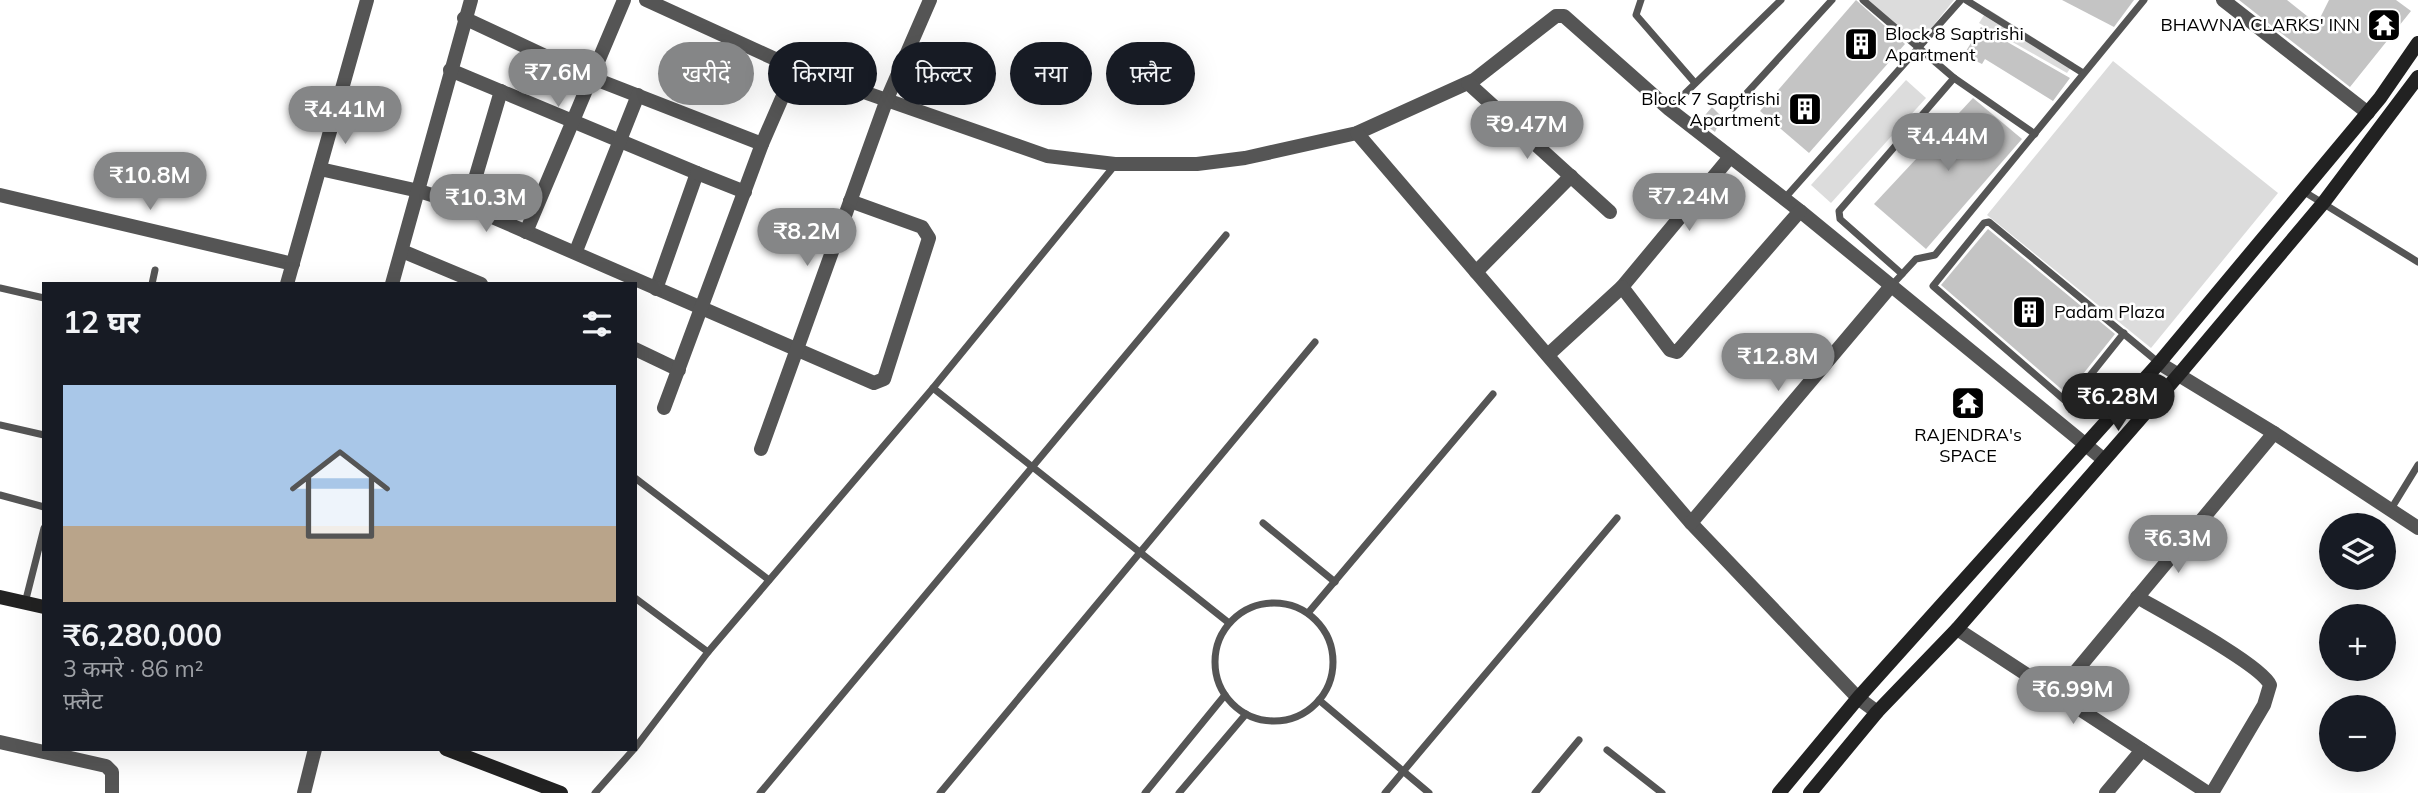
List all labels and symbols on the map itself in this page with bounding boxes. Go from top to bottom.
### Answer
temple icon: BHAWNA CLARKS' INN [2365,6,2403,44]
place label: BHAWNA CLARKS' INN [2161,13,2360,36]
place label: Block 8 Saptrishi Apartment [1885,22,2024,66]
building icon: Block 8 Saptrishi Apartment [1842,25,1880,63]
pin: ₹7.6M [509,50,607,109]
pin: ₹4.41M [288,86,402,146]
place label: Block 7 Saptrishi Apartment [1641,87,1780,131]
building icon: Block 7 Saptrishi Apartment [1786,90,1824,128]
pin: ₹9.47M [1470,102,1584,161]
pin: ₹4.44M [1891,114,2005,173]
pin: ₹10.8M [93,152,207,212]
pin: ₹10.3M [429,174,543,234]
pin: ₹7.24M [1632,174,1746,233]
pin: ₹8.2M [758,208,856,268]
building icon: Padam Plaza [2010,293,2048,331]
place label: Padam Plaza [2054,300,2165,323]
pin: ₹12.8M [1721,334,1835,393]
pin: ₹6.28M [2061,374,2175,433]
temple icon: RAJENDRA's SPACE [1949,384,1987,422]
place label: RAJENDRA's SPACE [1914,423,2022,467]
pin: ₹6.3M [2129,516,2227,575]
pin: ₹6.99M [2016,666,2130,726]

